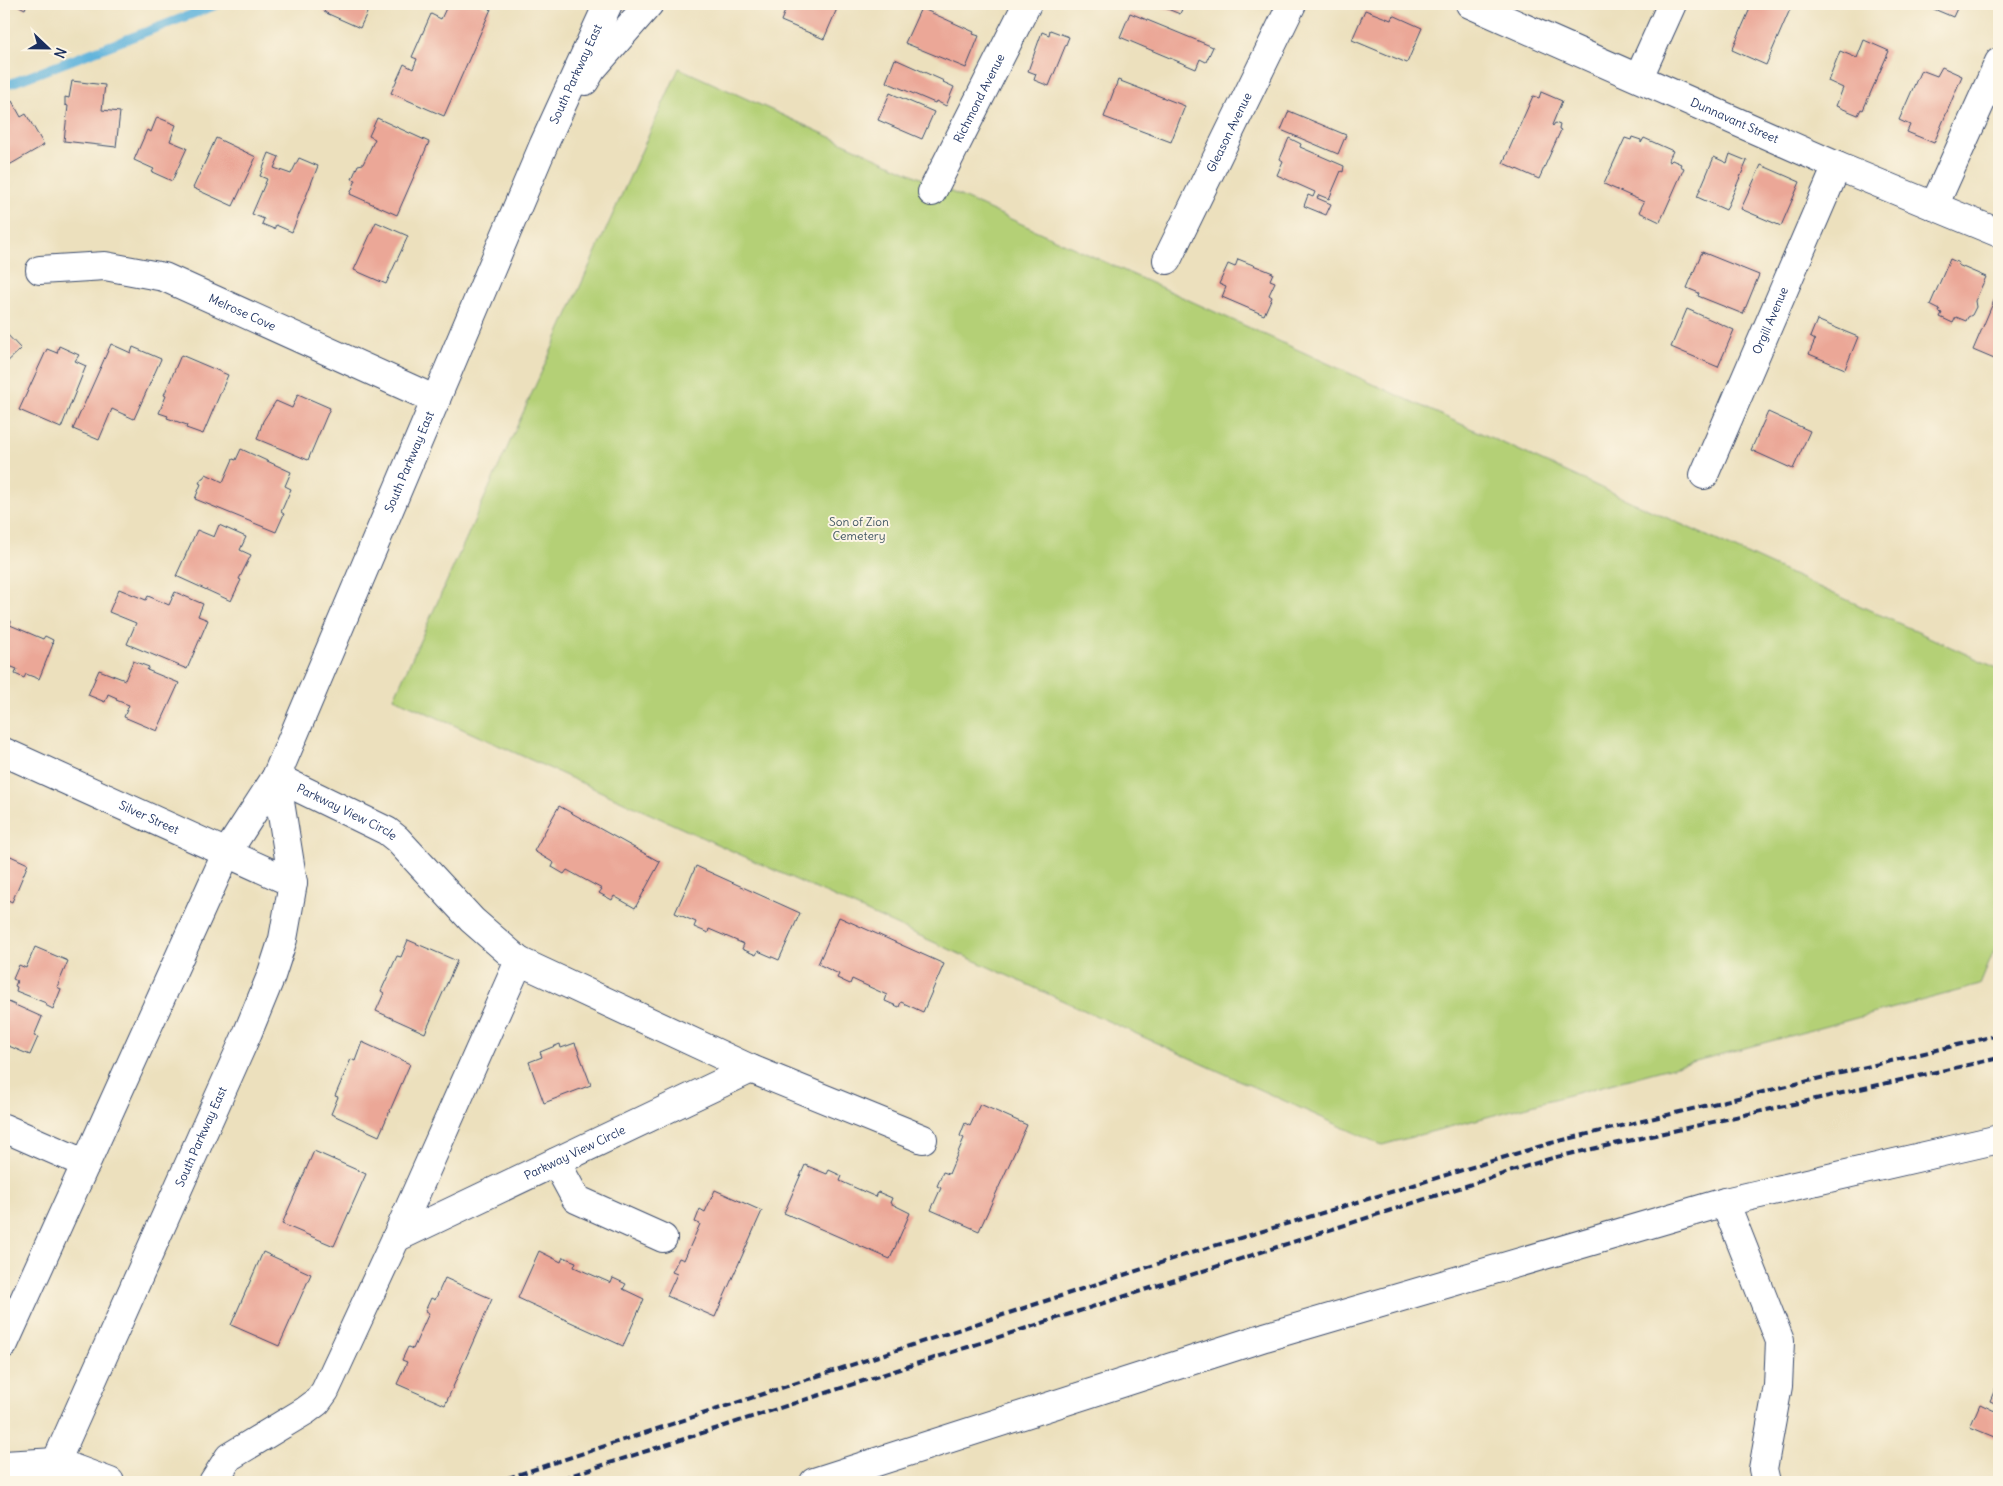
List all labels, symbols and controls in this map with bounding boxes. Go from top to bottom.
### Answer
north arrow [22,22,72,72]
street label: South Parkway East [546,22,605,126]
text: N [50,45,70,61]
street label: Richmond Avenue [950,51,1008,145]
street label: Gleason Avenue [1203,90,1255,175]
street label: Dunnavant Street [1688,94,1781,146]
street label: Orgill Avenue [1749,284,1791,357]
street label: Melrose Cove [207,290,278,334]
street label: South Parkway East [381,409,437,514]
park label: Son of Zion Cemetery [829,514,889,543]
street label: Parkway View Circle [294,780,400,843]
street label: Silver Street [117,797,181,837]
street label: South Parkway East [172,1084,230,1189]
street label: Parkway View Circle [521,1122,628,1183]

